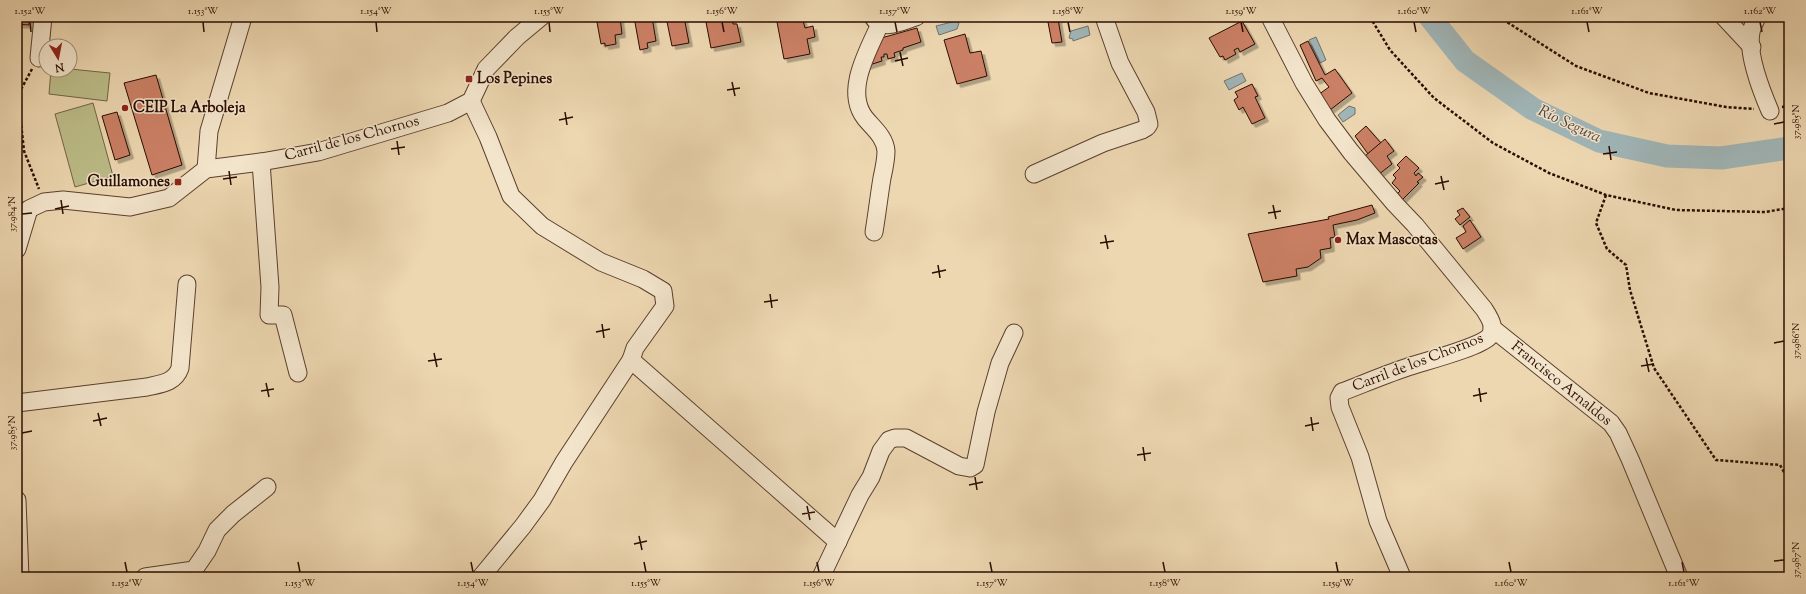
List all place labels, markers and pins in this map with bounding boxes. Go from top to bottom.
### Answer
place label: Los Pepines [477,69,552,90]
marker: Los Pepines [464,74,474,84]
place label: CEIP La Arboleja [133,98,246,119]
marker: CEIP La Arboleja [120,103,130,113]
place label: Guillamones [87,172,170,193]
marker: Guillamones [173,177,183,187]
place label: Max Mascotas [1346,230,1438,251]
marker: Max Mascotas [1333,235,1343,245]

